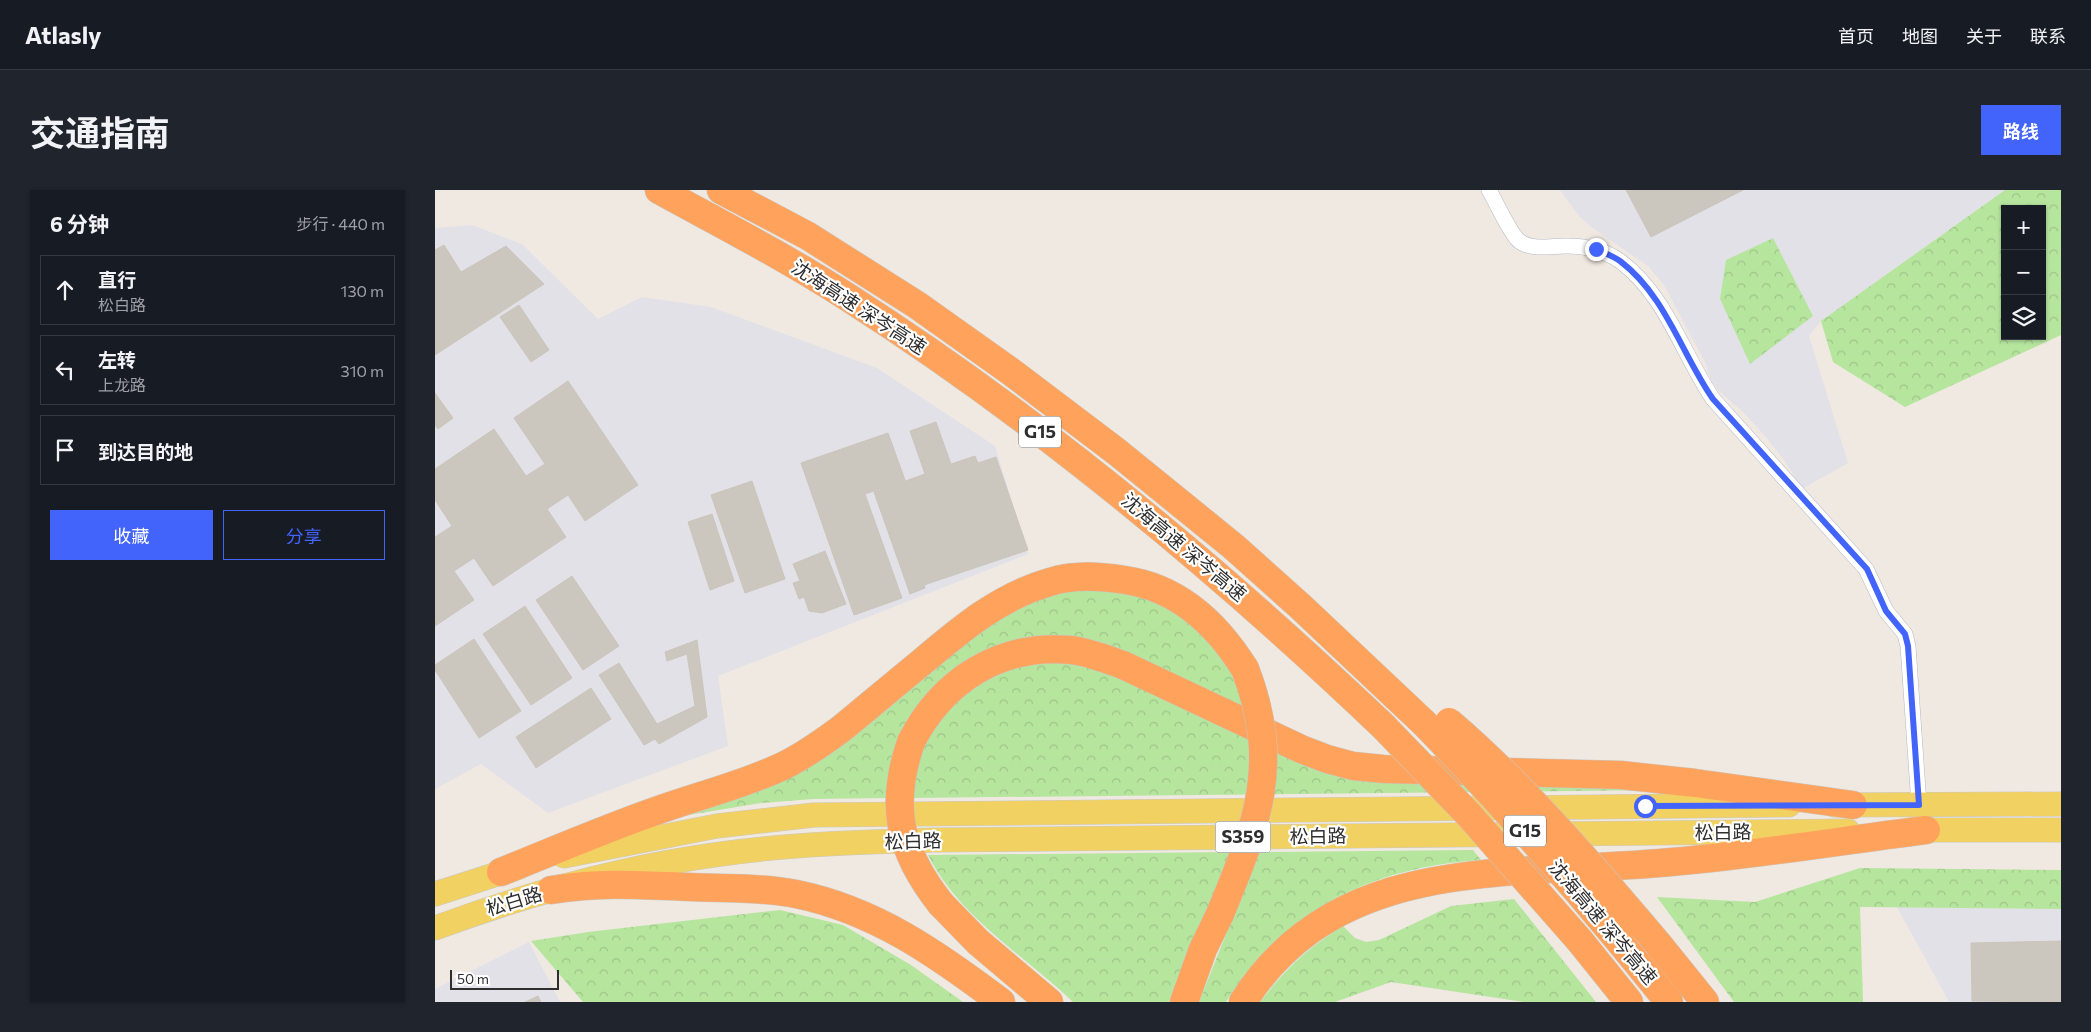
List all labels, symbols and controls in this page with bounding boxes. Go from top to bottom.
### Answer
text: Atlasly [25,20,102,49]
text: 首页 [1838,25,1874,47]
text: 地图 [1902,25,1938,47]
text: 关于 [1966,25,2002,47]
text: 联系 [2030,25,2066,47]
button: 路线 [1981,105,2061,155]
text: 交通指南 [30,110,170,153]
map controls [2001,205,2046,340]
button: + [2001,205,2046,250]
text: 6 分钟 [50,211,109,236]
text: 步行 · 440 m [296,214,385,233]
route end [1585,238,1608,261]
button: − [2001,250,2046,295]
street label: 沈海高速 深岑高速 [788,255,931,359]
text: 直行 [98,268,136,291]
icon: ahead [51,276,79,304]
text: 130 m [341,281,384,300]
text: 松白路 [98,295,146,314]
button: layers [2001,295,2046,340]
text: 左转 [98,348,136,371]
icon: left [51,356,79,384]
text: 310 m [341,361,384,380]
text: 上龙路 [98,375,146,394]
road number: G15 [1019,416,1061,448]
icon: arrive [51,436,79,464]
text: 到达目的地 [98,440,193,463]
street label: 沈海高速 深岑高速 [1117,488,1251,605]
button: 收藏 [50,510,213,560]
button: 分享 [223,510,385,560]
route start [1634,795,1657,818]
road number: G15 [1504,816,1546,846]
street label: 松白路 [1694,820,1752,843]
road number: S359 [1215,822,1271,852]
street label: 松白路 [1289,824,1347,847]
street label: 松白路 [884,828,942,853]
street label: 沈海高速 深岑高速 [1545,855,1662,989]
street label: 松白路 [483,881,544,920]
scale bar [450,967,559,990]
text: 50 m [457,970,489,987]

